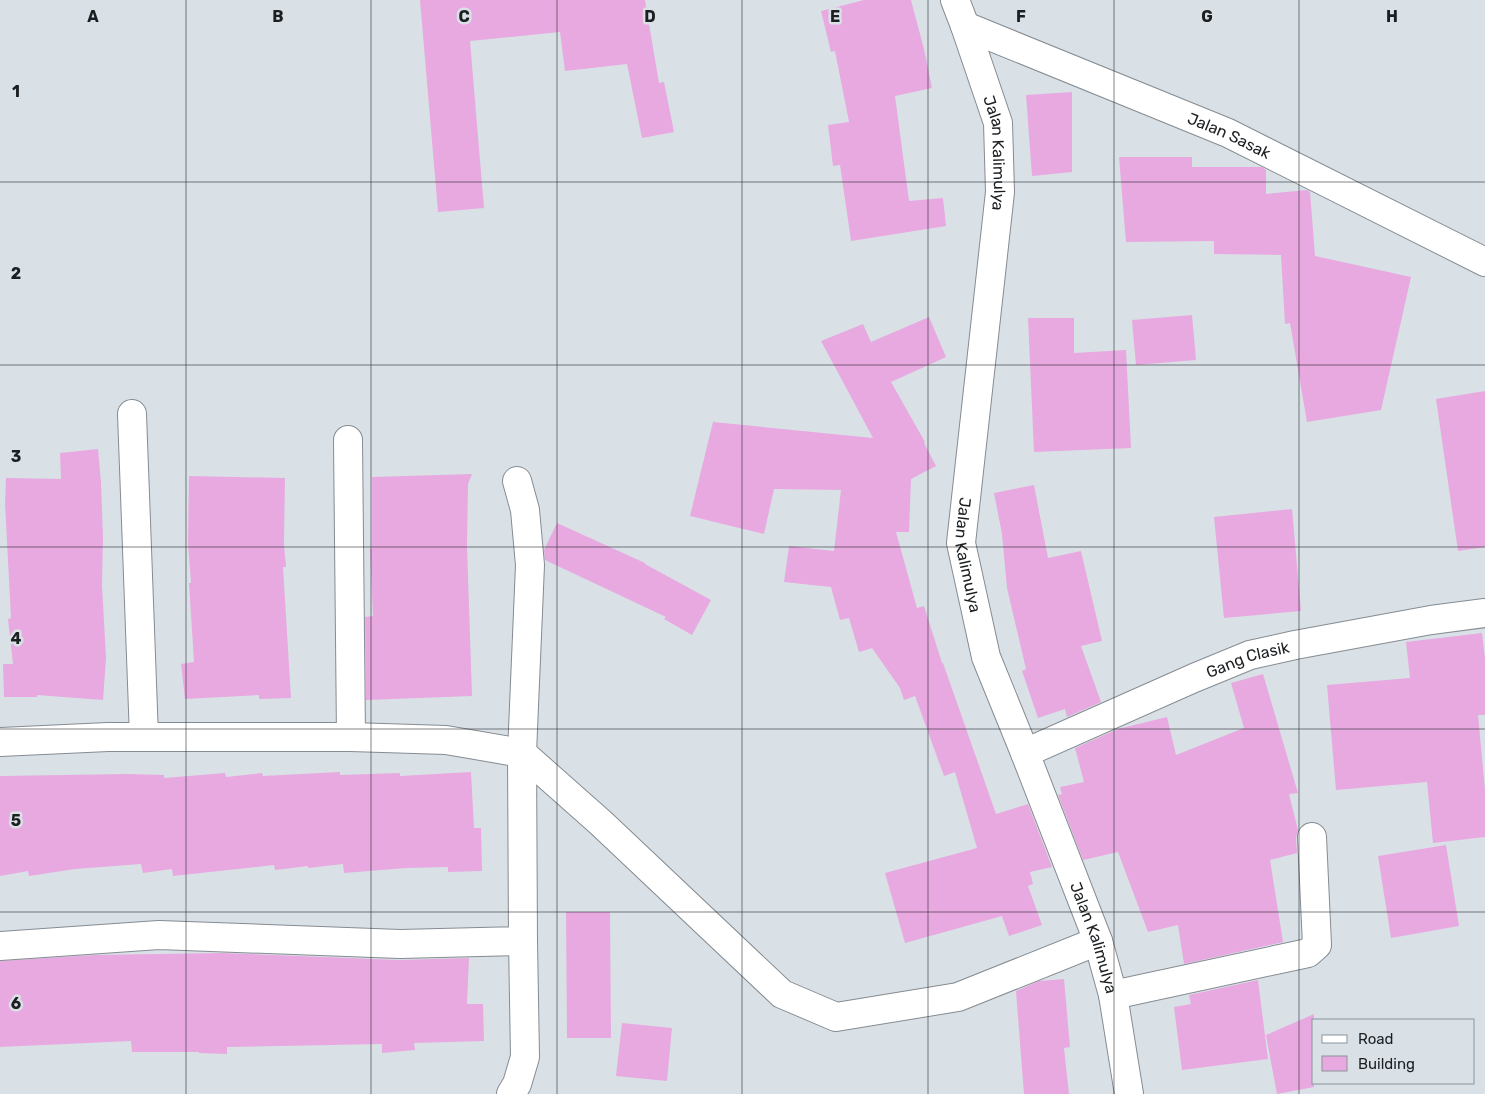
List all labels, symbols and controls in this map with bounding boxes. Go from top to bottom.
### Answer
text: A [87,7,99,26]
text: B [272,7,284,26]
text: C [458,7,470,26]
text: D [644,7,656,26]
text: E [830,7,840,26]
text: F [1016,7,1026,26]
text: G [1201,7,1213,26]
text: H [1386,7,1398,26]
text: 1 [12,82,20,101]
street label: Jalan Kalimulya [979,93,1009,212]
street label: Jalan Sasak [1185,109,1274,163]
text: 2 [11,264,21,283]
text: 3 [11,447,21,466]
street label: Jalan Kalimulya [951,496,985,614]
text: 4 [11,629,22,648]
street label: Gang Clasik [1203,637,1292,682]
text: 5 [11,811,21,830]
street label: Jalan Kalimulya [1066,879,1121,995]
text: 6 [11,994,21,1013]
legend [1312,1019,1475,1084]
text: Road [1358,1030,1394,1048]
text: Building [1358,1055,1415,1073]

